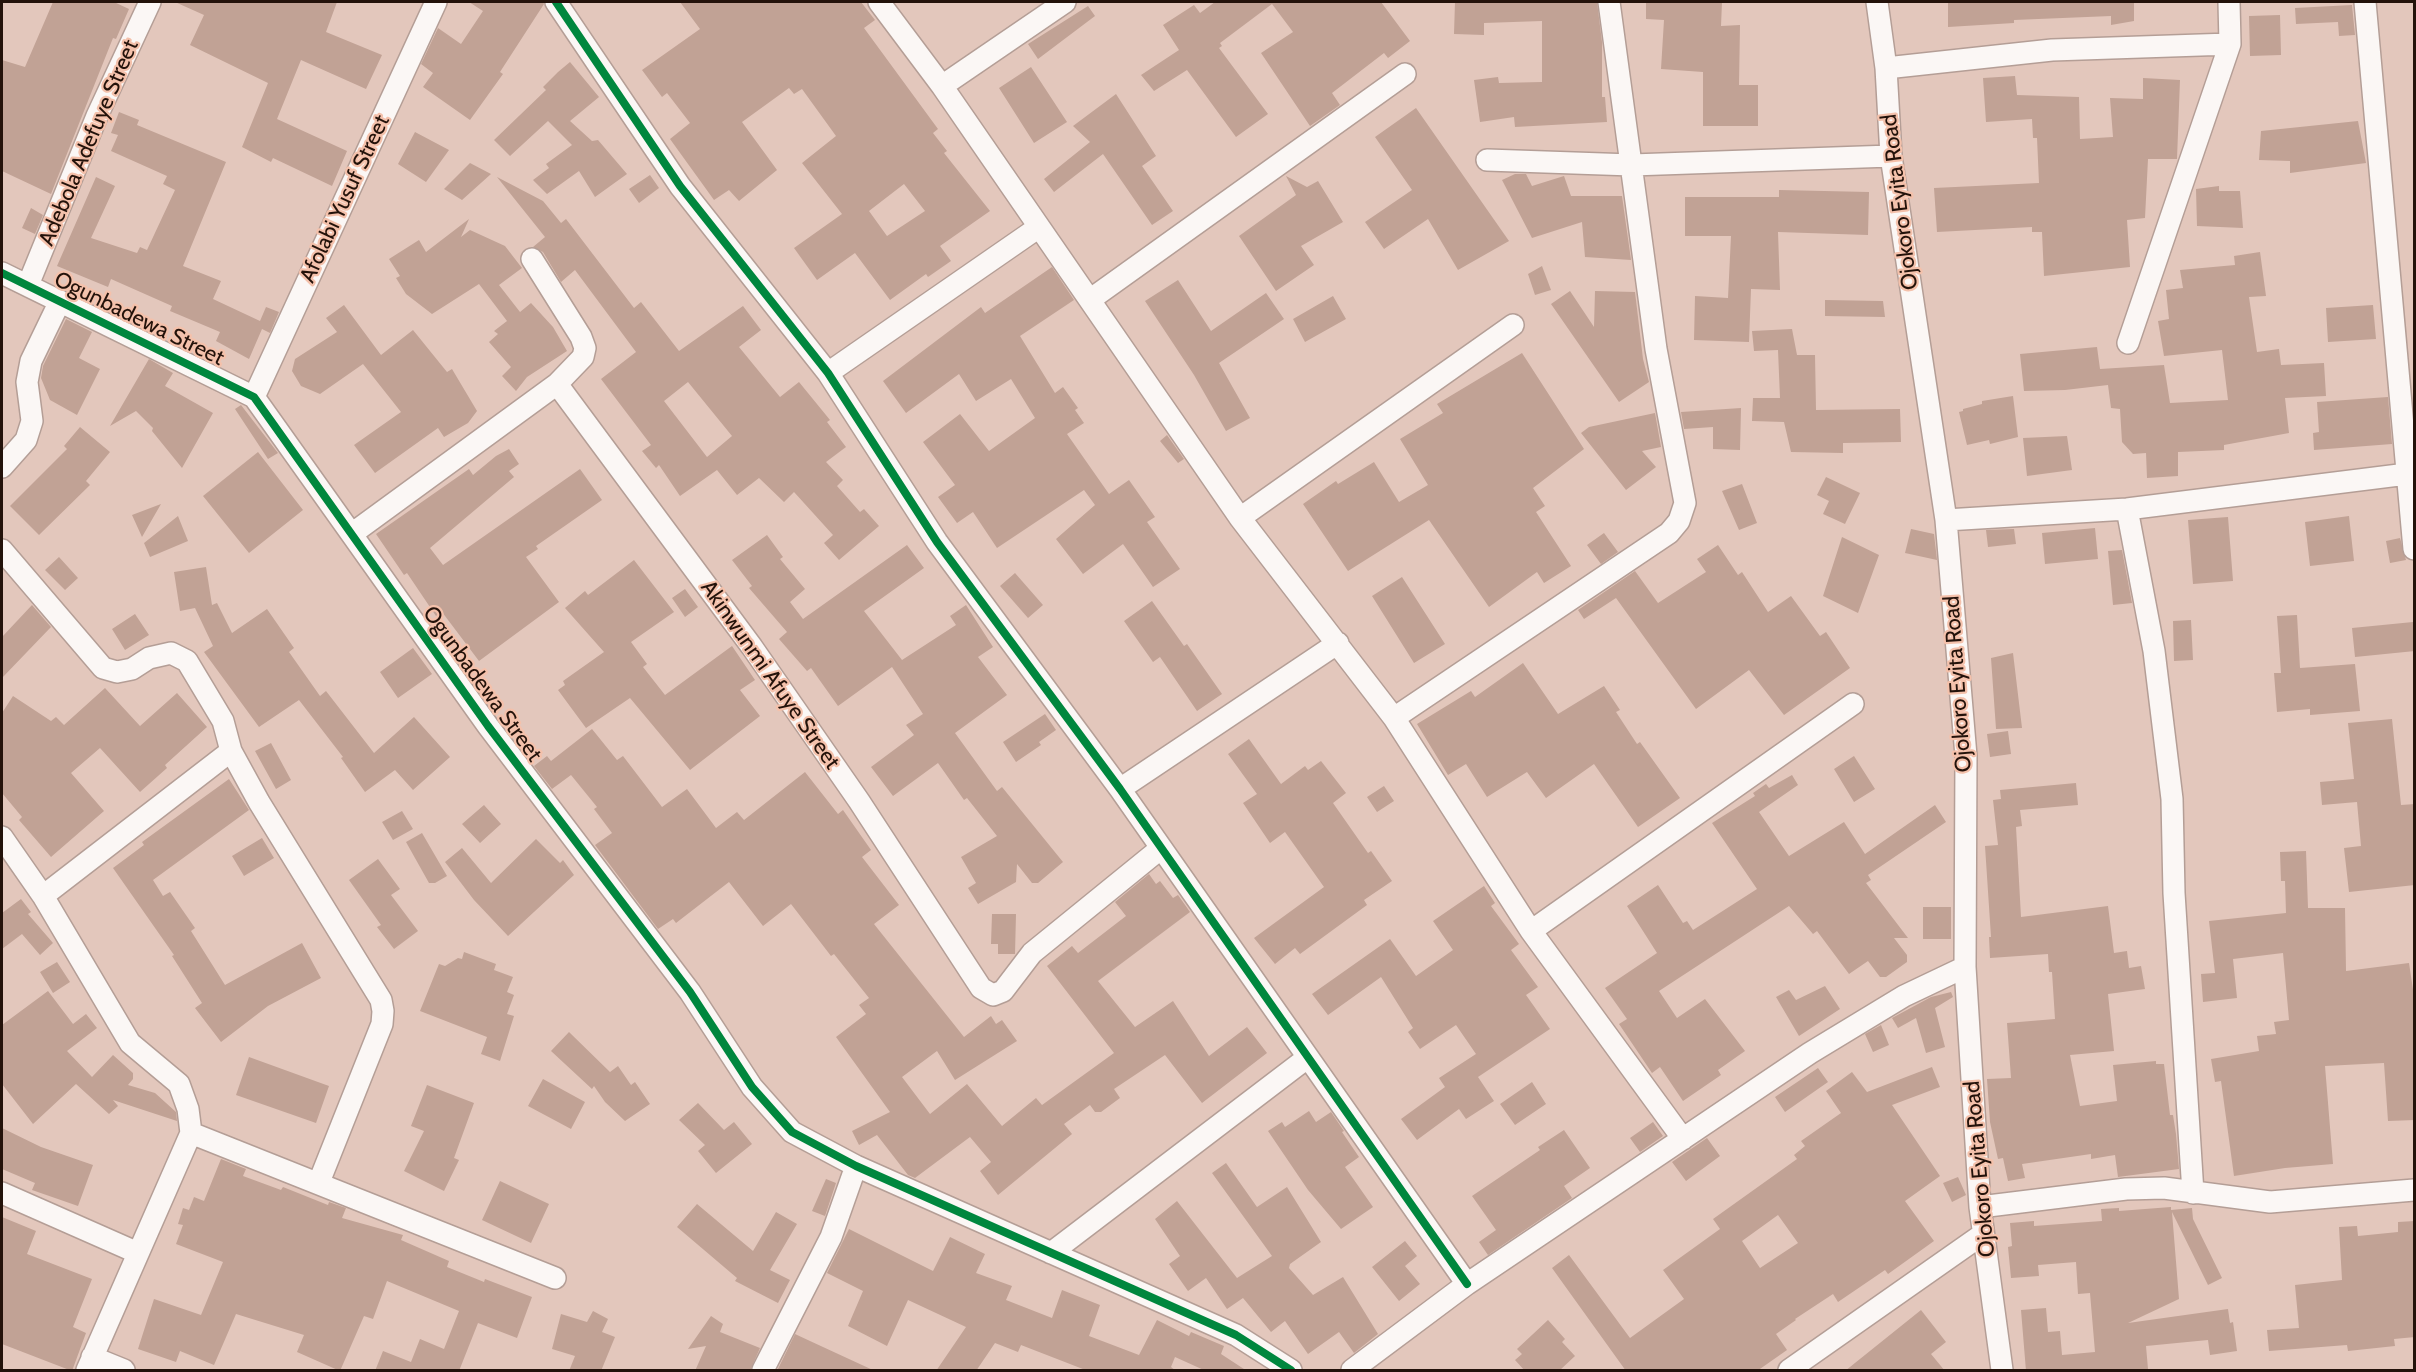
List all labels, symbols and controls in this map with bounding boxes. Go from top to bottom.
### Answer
street label: Adebola Adefuye Street [34,36,144,250]
street label: Afolabi Yusuf Street [295,111,395,287]
street label: Ojokoro Eyita Road [1876,113,1924,291]
street label: Ogunbadewa Street [50,266,228,372]
street label: Akinwunmi Afuye Street [695,575,845,775]
street label: Ojokoro Eyita Road [1939,595,1977,773]
street label: Ogunbadewa Street [417,601,547,767]
street label: Ojokoro Eyita Road [1959,1080,2001,1258]

